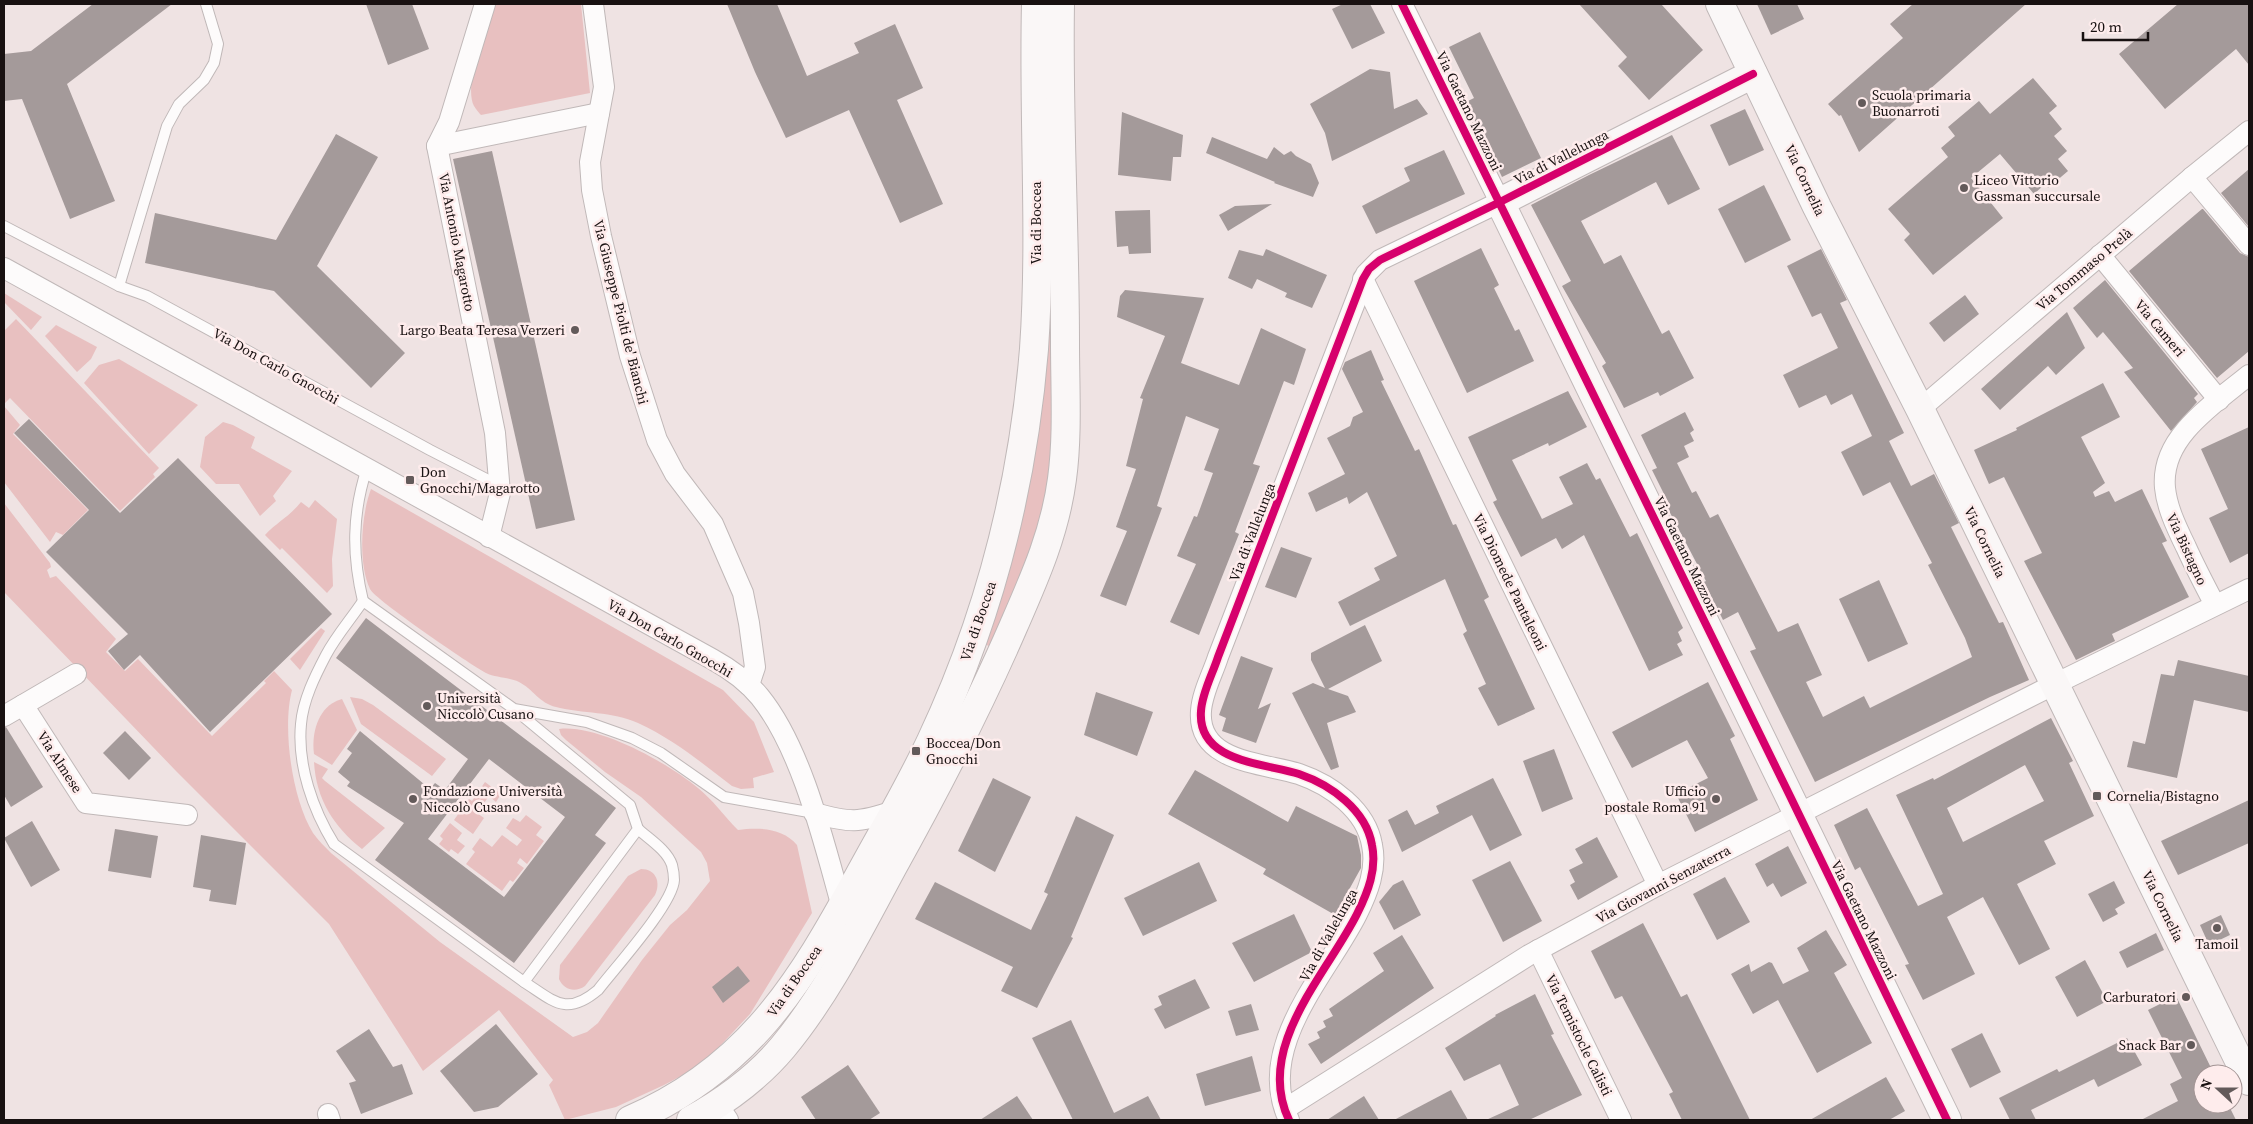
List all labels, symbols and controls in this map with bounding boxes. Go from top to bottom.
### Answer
scale bar [2083,10,2148,42]
text: 20 m [2090,16,2122,37]
street label: Via Gaetano Mazzoni [1431,48,1507,174]
place label: Scuola primaria Buonarroti [1872,85,1972,121]
marker: Scuola primaria Buonarroti [1856,97,1868,109]
street label: Via di Vallelunga [1510,124,1613,190]
street label: Via Cornelia [1780,141,1831,220]
place label: Liceo Vittorio Gassman succursale [1974,170,2100,206]
street label: Via Antonio Magarotto [434,171,480,313]
street label: Via di Boccea [1026,181,1046,265]
marker: Liceo Vittorio Gassman succursale [1958,182,1970,194]
street label: Via Giuseppe Piolti de' Bianchi [588,218,654,406]
street label: Via Tommaso Prelà [2032,222,2137,315]
street label: Via Cameri [2130,295,2190,361]
place label: Largo Beata Teresa Verzeri [399,320,565,340]
street label: Via Don Carlo Gnocchi [209,323,343,409]
marker: Largo Beata Teresa Verzeri [569,324,581,336]
place label: Don Gnocchi/Magarotto [420,462,540,498]
marker: Don Gnocchi/Magarotto [404,474,416,486]
street label: Via di Vallelunga [1224,479,1280,584]
street label: Via Gaetano Mazzoni [1649,493,1725,619]
street label: Via Cornelia [1959,503,2011,582]
street label: Via Diomede Pantaleoni [1468,510,1552,654]
street label: Via Bistagno [2162,510,2213,589]
street label: Via di Boccea [955,578,1001,664]
street label: Via Don Carlo Gnocchi [604,594,736,682]
place label: Università Niccolò Cusano [437,688,534,724]
marker: Università Niccolò Cusano [421,700,433,712]
street label: Via Almese [33,727,87,797]
place label: Boccea/Don Gnocchi [926,733,1002,769]
marker: Boccea/Don Gnocchi [910,745,922,757]
place label: Fondazione Università Niccolò Cusano [423,781,563,817]
place label: Ufficio postale Roma 91 [1604,781,1706,817]
place label: Cornelia/Bistagno [2107,786,2219,806]
marker: Cornelia/Bistagno [2091,790,2103,802]
marker: Fondazione Università Niccolò Cusano [407,793,419,805]
marker: Ufficio postale Roma 91 [1710,793,1722,805]
street label: Via Giovanni Senzaterra [1592,840,1735,928]
street label: Via Gaetano Mazzoni [1826,857,1902,983]
street label: Via Cornelia [2137,867,2189,946]
street label: Via di Vallelunga [1294,884,1362,985]
marker: Tamoil [2211,922,2223,934]
place label: Tamoil [2195,934,2239,954]
street label: Via di Boccea [762,940,827,1021]
street label: Via Temistocle Calisti [1541,971,1617,1099]
place label: Carburatori [2103,987,2176,1007]
marker: Carburatori [2180,991,2192,1003]
place label: Snack Bar [2119,1035,2181,1055]
marker: Snack Bar [2185,1039,2197,1051]
north arrow [2193,1064,2243,1114]
text: N [2195,1076,2217,1093]

